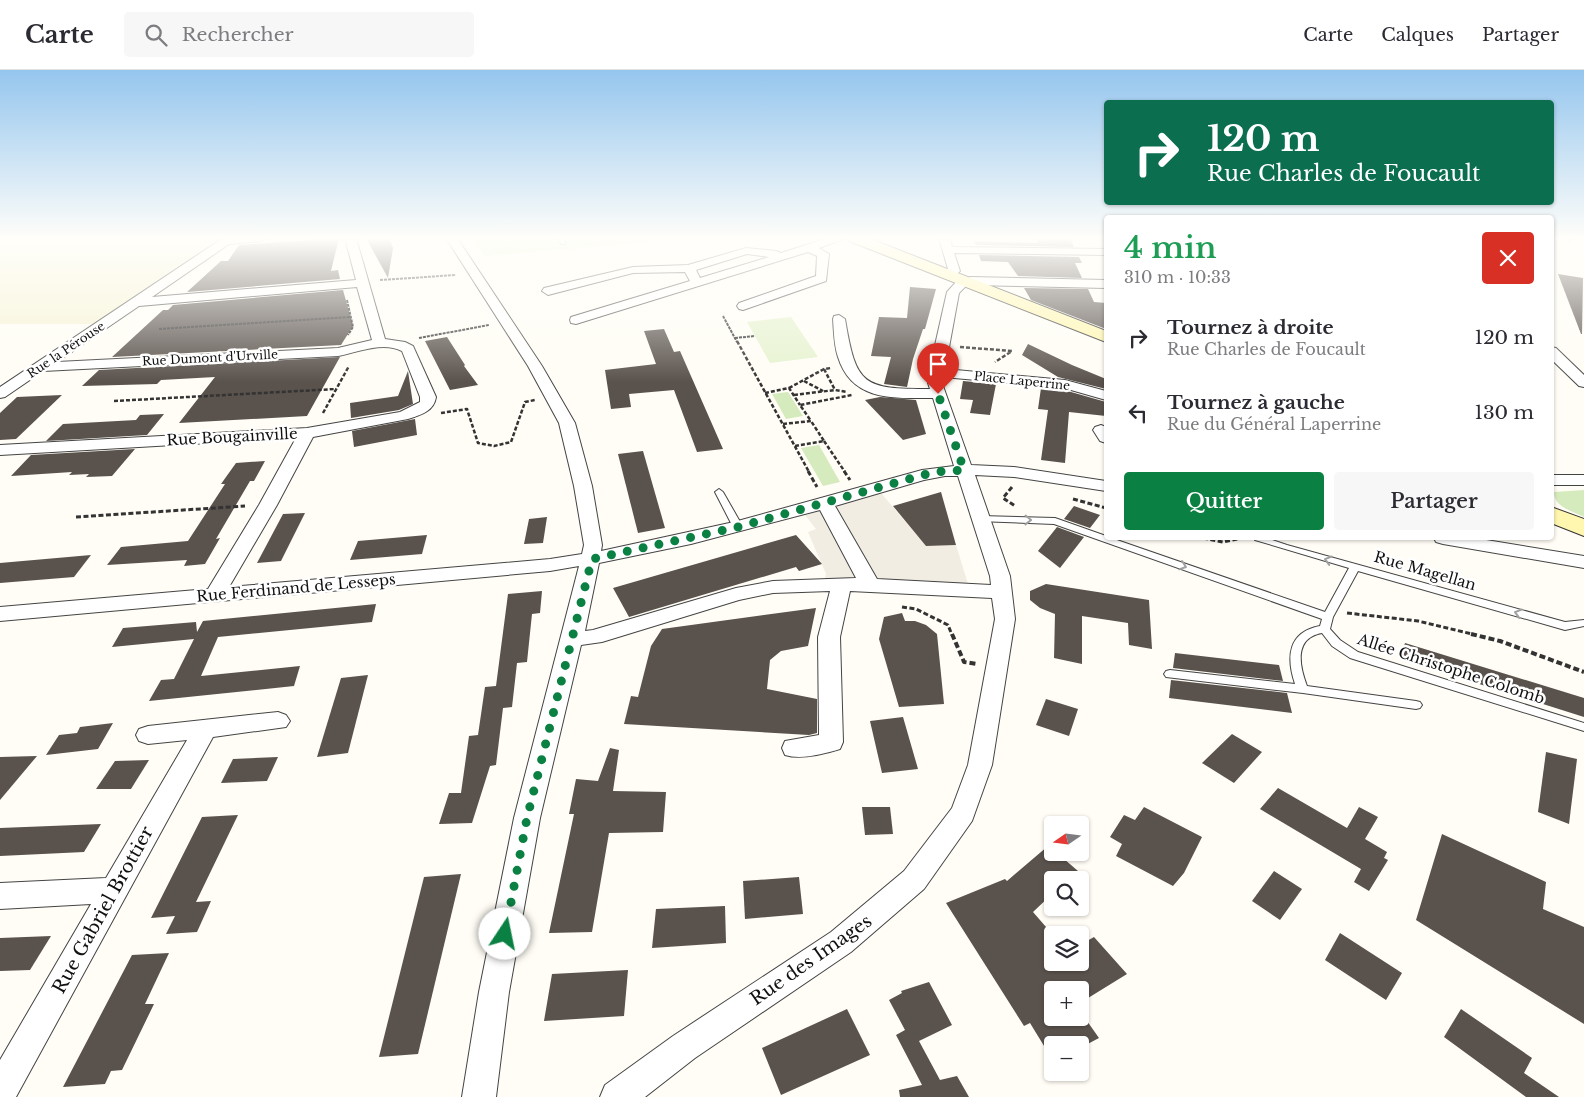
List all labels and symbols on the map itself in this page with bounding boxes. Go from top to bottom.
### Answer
street label: Rue la Pérouse [24,318,107,381]
pin [917,343,959,394]
street label: Rue Dumont d'Urville [142,346,278,369]
street label: Place Laperrine [973,368,1071,393]
street label: Rue Bougainville [166,424,298,449]
one-way arrow [1025,515,1033,525]
street label: Rue Magellan [1372,547,1478,594]
one-way arrow [1325,555,1333,565]
one-way arrow [1179,560,1187,570]
street label: Rue Ferdinand de Lesseps [195,569,397,606]
one-way arrow [1514,608,1523,619]
street label: Allée Christophe Colomb [1354,629,1547,708]
north arrow [1044,816,1089,861]
street label: Rue Gabriel Brottier [48,822,158,997]
position arrow [478,907,530,959]
street label: Rue des Images [746,910,876,1010]

